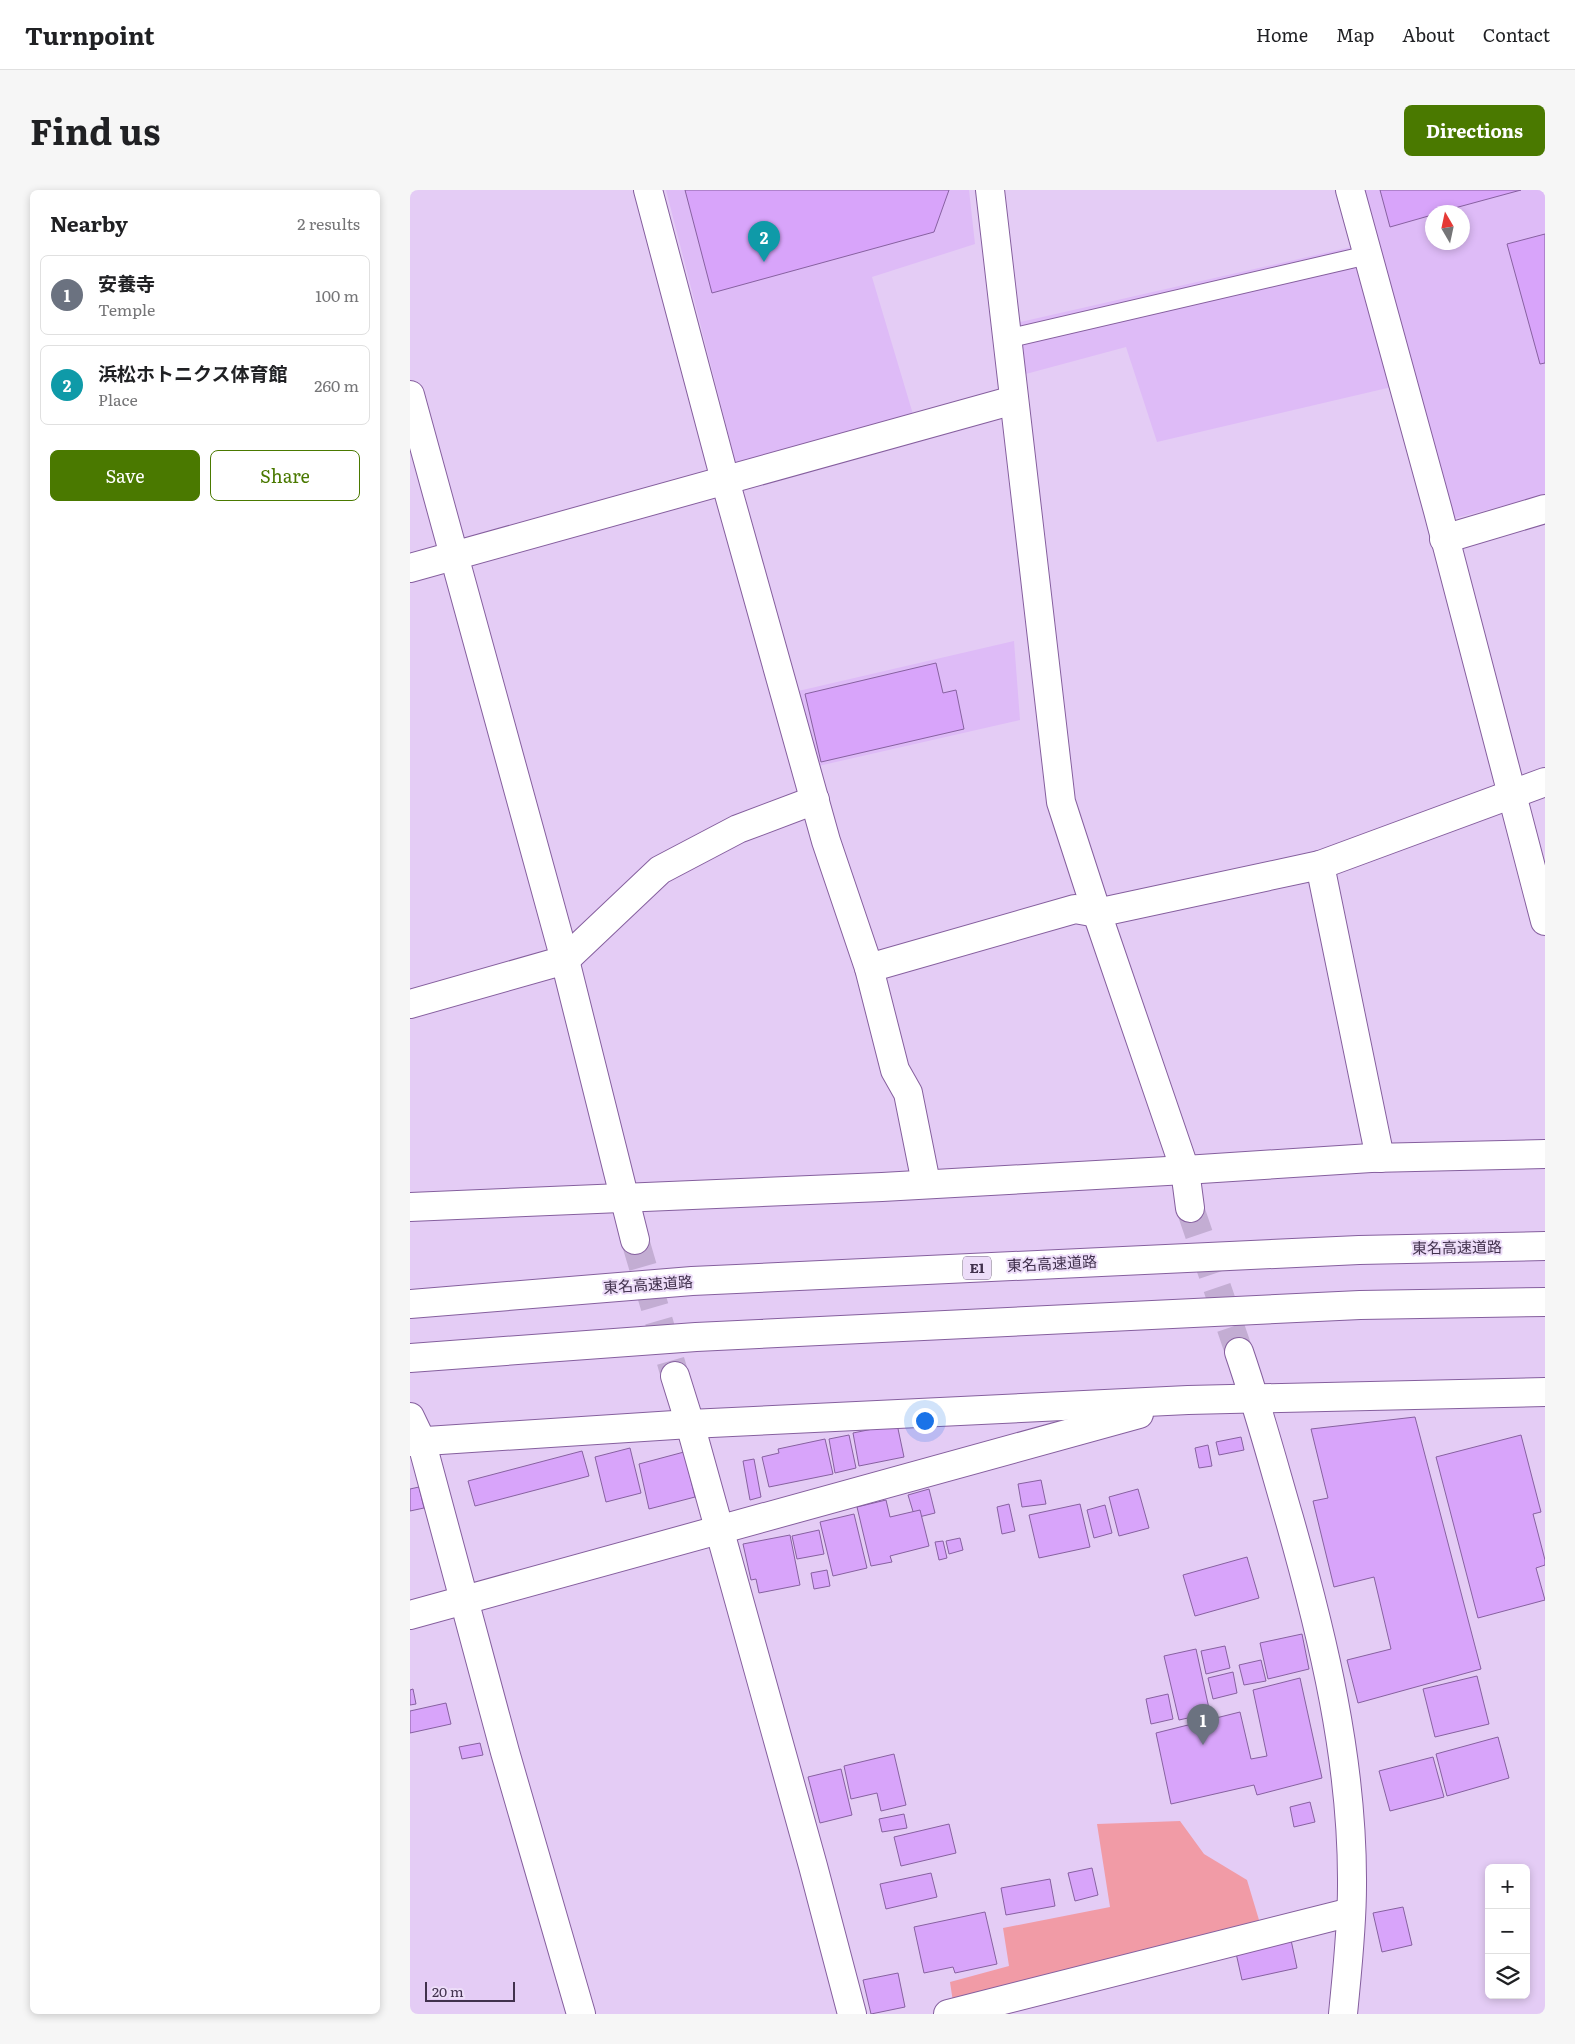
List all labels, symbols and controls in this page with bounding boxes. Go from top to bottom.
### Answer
text: Turnpoint [25,17,155,52]
text: Home [1256,21,1308,48]
text: Map [1336,21,1374,48]
text: About [1402,21,1455,48]
text: Contact [1483,21,1550,48]
text: Find us [30,104,160,156]
button: Directions [1404,105,1545,156]
north arrow [1425,205,1470,250]
text: Nearby [50,207,128,238]
text: 2 results [297,211,360,235]
pin: 2 [748,221,780,262]
text: 安養寺 [98,269,155,297]
text: 1 [64,283,70,307]
text: 100 m [315,283,359,307]
text: Temple [98,297,155,321]
text: 浜松ホトニクス体育館 [98,359,287,387]
text: 2 [63,373,71,397]
text: 260 m [314,373,359,397]
text: Place [98,387,138,411]
button: Save [50,450,200,501]
button: Share [210,450,360,501]
street label: 東名高速道路 [1412,1234,1502,1259]
street label: 東名高速道路 [1006,1249,1097,1276]
road number: E1 [963,1256,991,1280]
street label: 東名高速道路 [602,1269,694,1298]
your location [912,1408,938,1434]
pin: 1 [1187,1704,1219,1745]
map controls [1485,1864,1530,1999]
button: + [1485,1864,1530,1909]
button: − [1485,1909,1530,1954]
button: layers [1485,1954,1530,1999]
scale bar [425,1979,515,2002]
text: 20 m [432,1981,464,2001]

